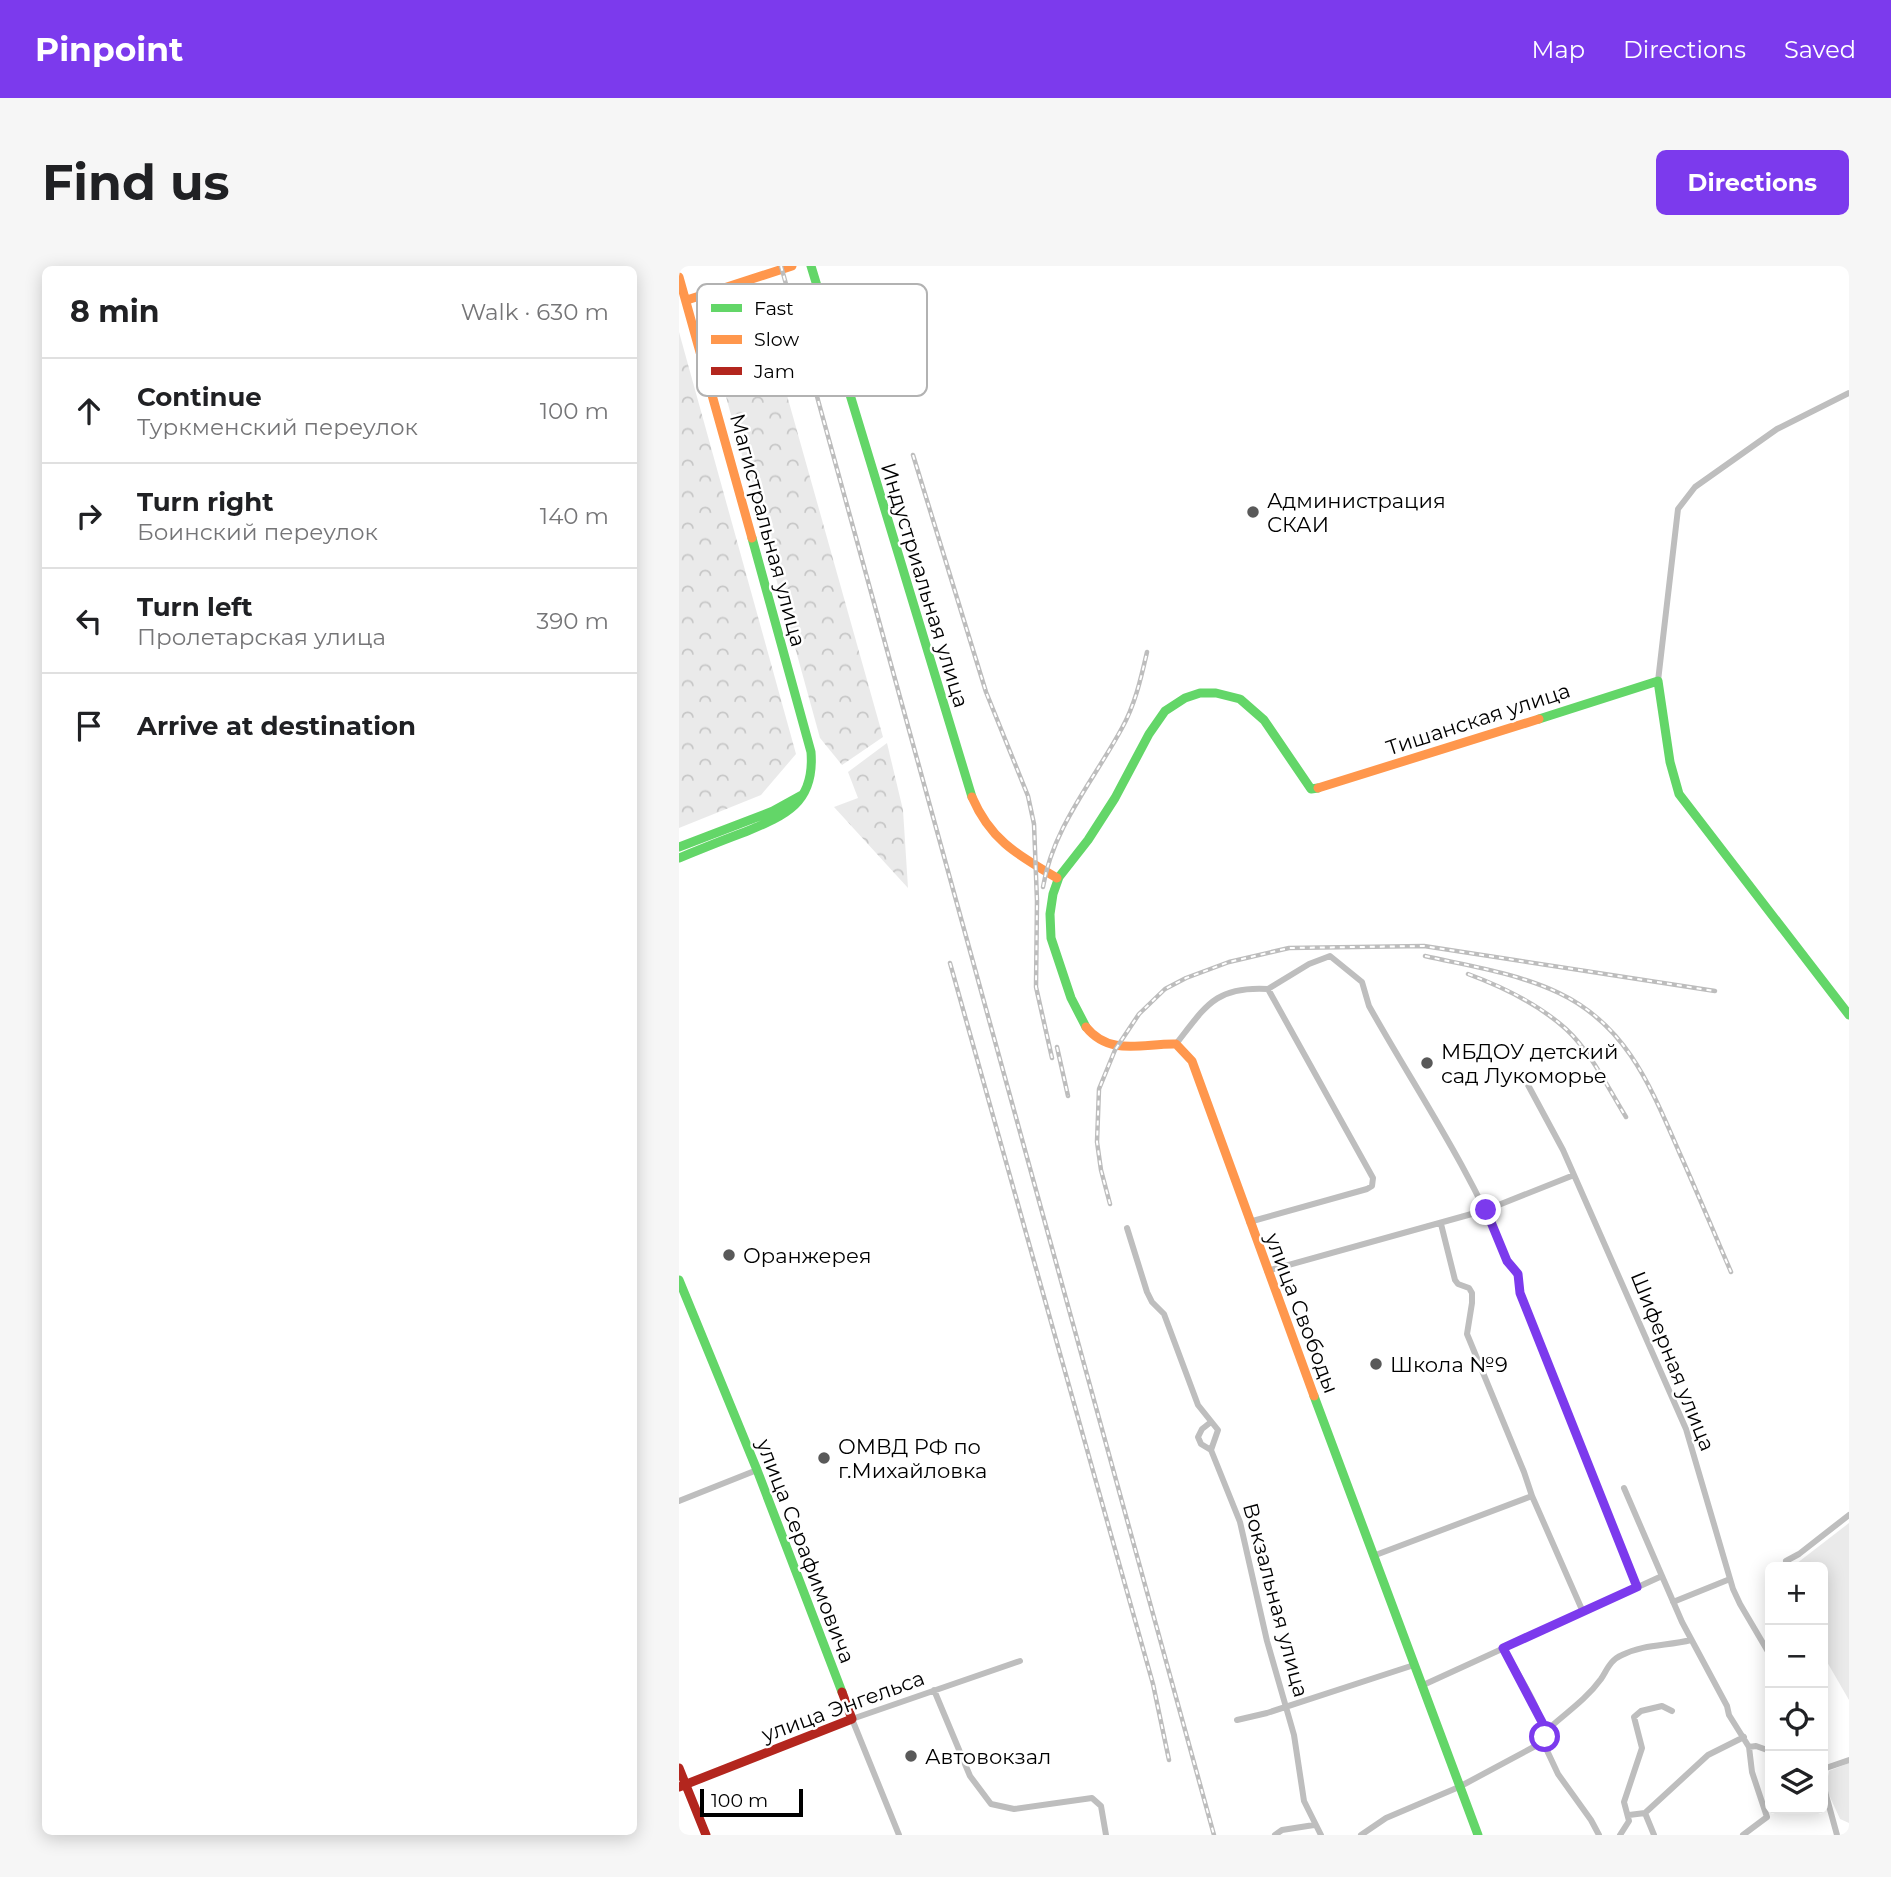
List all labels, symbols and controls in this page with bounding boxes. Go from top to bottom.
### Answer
text: Pinpoint [35,29,183,69]
text: Map [1532,35,1585,64]
text: Directions [1623,35,1746,64]
text: Saved [1784,35,1856,64]
button: Directions [1656,150,1849,215]
text: Find us [42,153,230,212]
legend [697,284,927,396]
text: 8 min [70,293,160,330]
text: Fast [754,297,794,320]
text: Walk · 630 m [461,298,609,326]
text: Slow [754,328,799,351]
text: Jam [753,360,795,383]
text: Continue [137,381,262,413]
icon: ahead [70,392,108,430]
text: 100 m [540,397,609,425]
street label: Магистральная улица [725,411,811,649]
text: Туркменский переулок [137,413,418,441]
street label: Индустриальная улица [876,460,974,710]
text: Turn right [137,486,273,518]
place label: Администрация СКАИ [1267,488,1446,537]
icon: right [70,497,108,535]
text: 140 m [540,502,609,530]
marker: Администрация СКАИ [1245,504,1261,520]
text: Боинский переулок [137,518,378,546]
text: Turn left [137,591,253,623]
icon: left [70,602,108,640]
text: 390 m [536,607,609,635]
text: Пролетарская улица [137,623,386,651]
street label: Тишанская улица [1383,677,1573,761]
icon: arrive [70,707,108,745]
text: Arrive at destination [137,710,416,742]
place label: МБДОУ детский сад Лукоморье [1441,1039,1618,1088]
marker: МБДОУ детский сад Лукоморье [1419,1055,1435,1071]
route end [1470,1194,1501,1225]
street label: улица Свободы [1260,1228,1344,1397]
place label: Оранжерея [743,1243,871,1268]
marker: Оранжерея [721,1247,737,1263]
street label: Шиферная улица [1626,1268,1720,1454]
place label: Школа №9 [1390,1352,1508,1377]
marker: Школа №9 [1368,1356,1384,1372]
street label: улица Серафимовича [751,1434,860,1667]
place label: ОМВД РФ по г.Михайловка [838,1434,987,1483]
marker: ОМВД РФ по г.Михайловка [816,1450,832,1466]
street label: Вокзальная улица [1238,1500,1314,1700]
map controls [1765,1562,1828,1814]
button: + [1765,1562,1828,1625]
button: − [1765,1625,1828,1688]
street label: улица Энгельса [757,1665,928,1747]
button: locate [1765,1688,1828,1751]
route start [1529,1721,1560,1752]
place label: Автовокзал [925,1744,1051,1769]
marker: Автовокзал [903,1748,919,1764]
button: layers [1765,1751,1828,1814]
scale bar [700,1786,803,1818]
text: 100 m [711,1789,768,1812]

